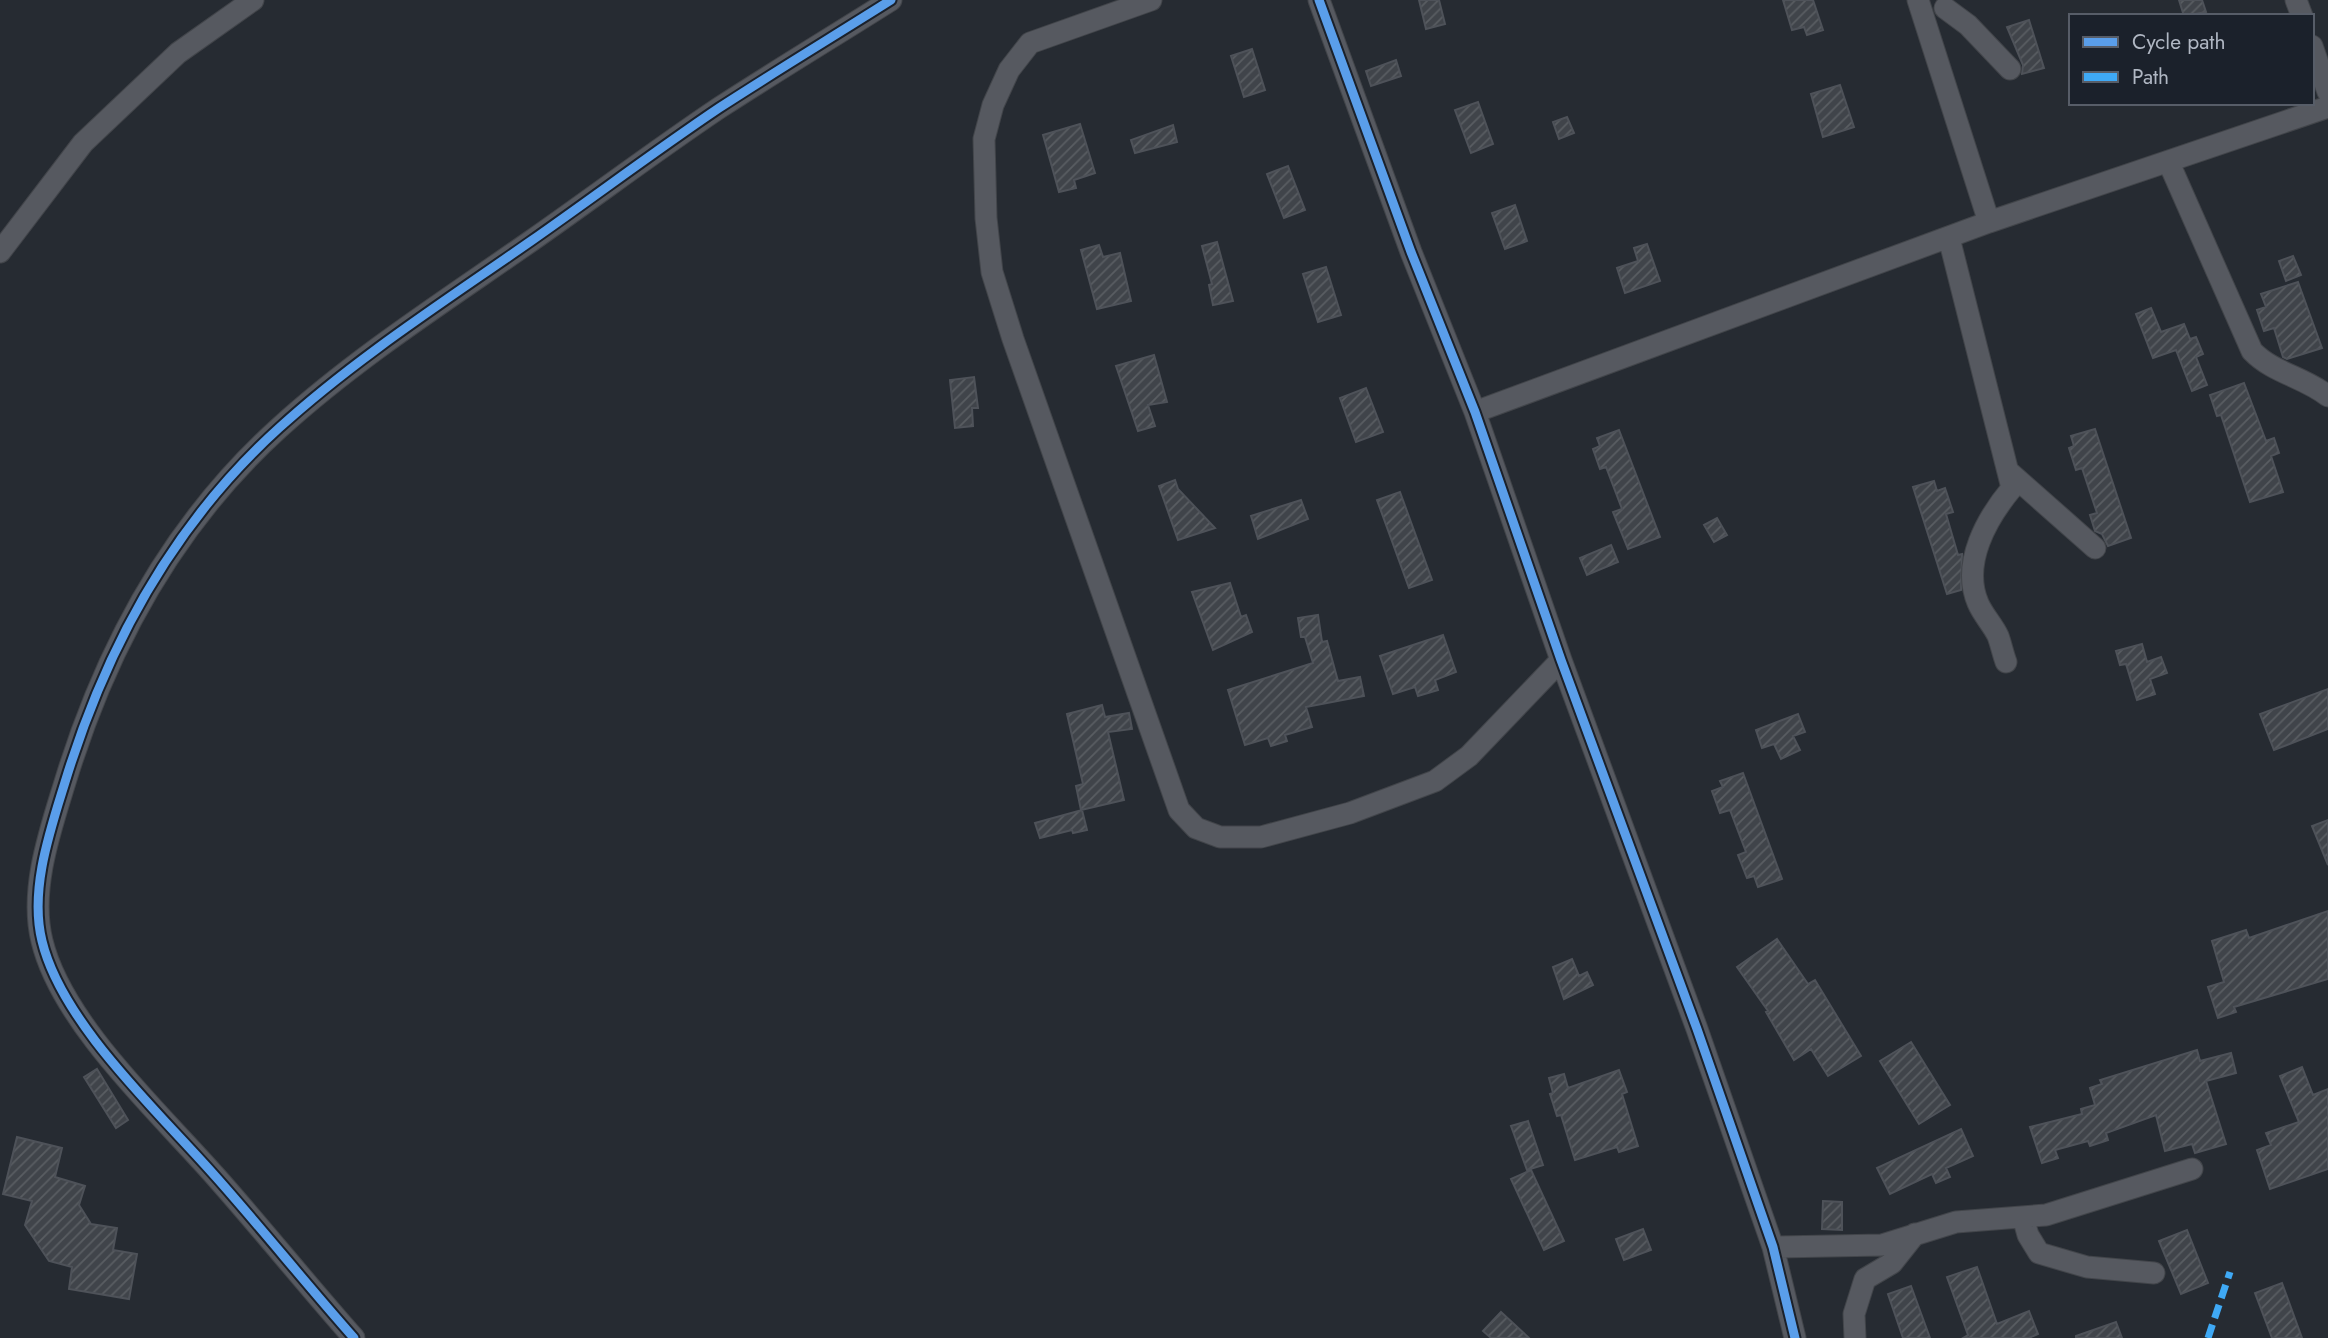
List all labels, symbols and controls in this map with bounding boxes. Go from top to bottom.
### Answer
legend [2069,14,2314,105]
text: Cycle path [2132,27,2225,57]
text: Path [2132,62,2169,92]

